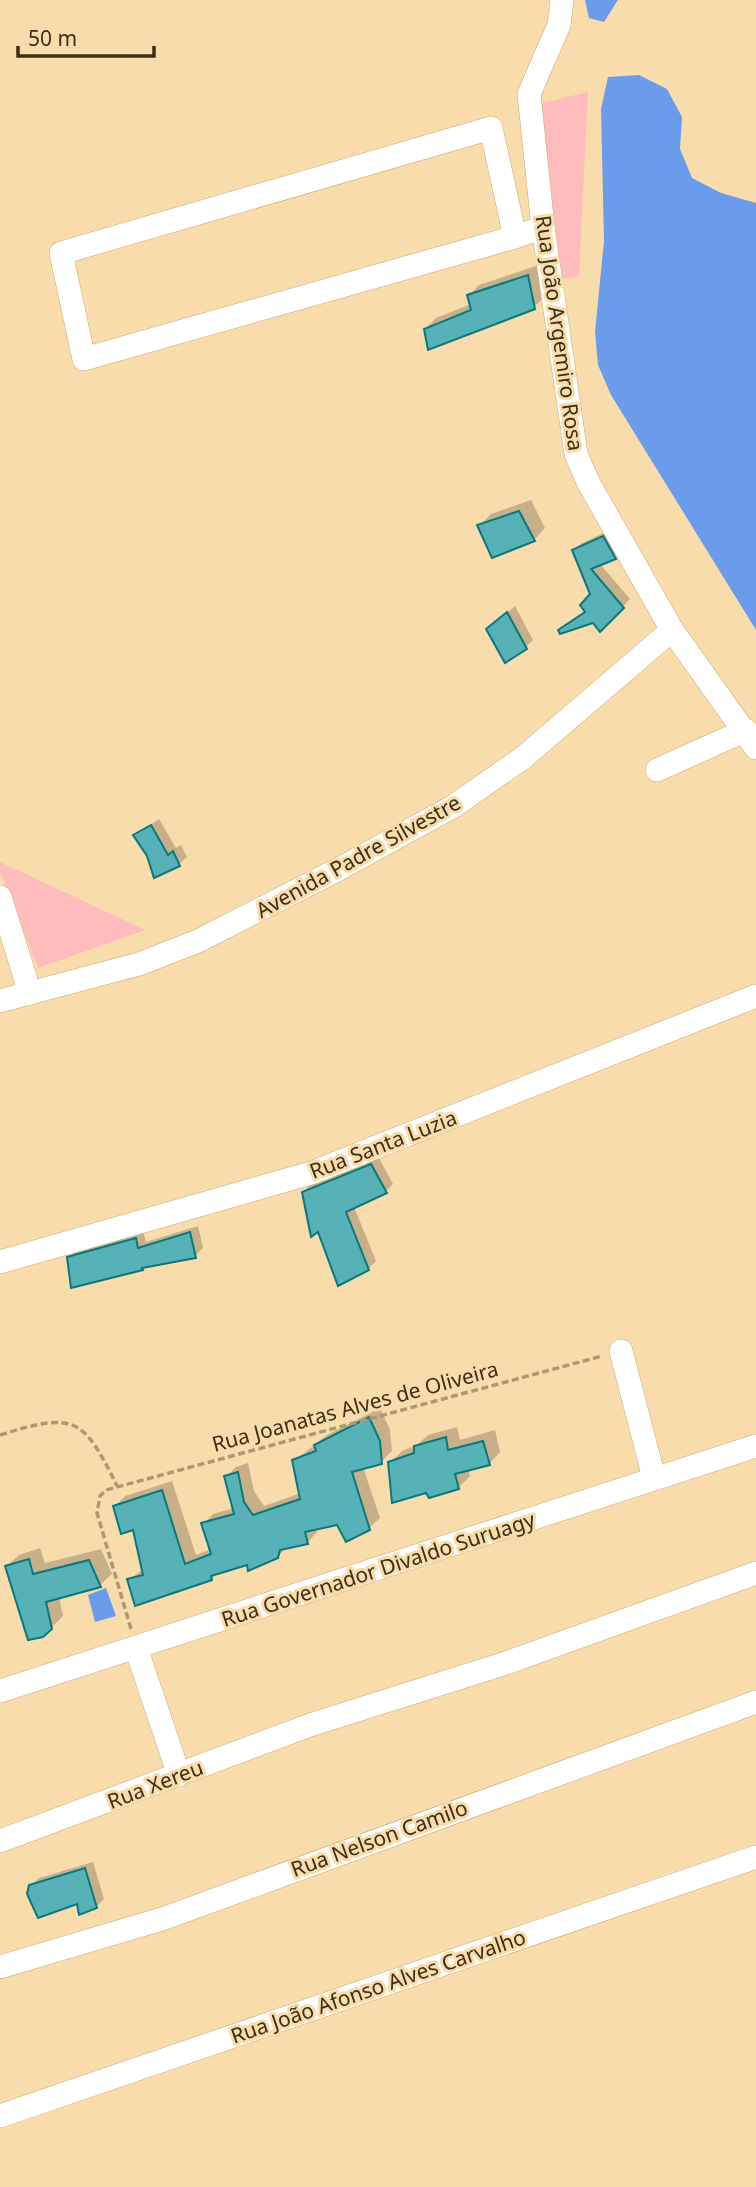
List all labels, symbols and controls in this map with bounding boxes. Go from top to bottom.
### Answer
scale bar [18,14,154,58]
text: 50 m [28,24,77,52]
street label: Rua João Argemiro Rosa [530,214,590,452]
street label: Avenida Padre Silvestre [251,788,465,924]
street label: Rua Santa Luzia [305,1103,461,1185]
street label: Rua Joanatas Alves de Oliveira [209,1354,501,1458]
street label: Rua Governador Divaldo Suruagy [218,1505,538,1633]
street label: Rua Xereu [103,1753,207,1815]
street label: Rua Nelson Camilo [287,1793,471,1883]
street label: Rua João Afonso Alves Carvalho [227,1922,529,2050]

